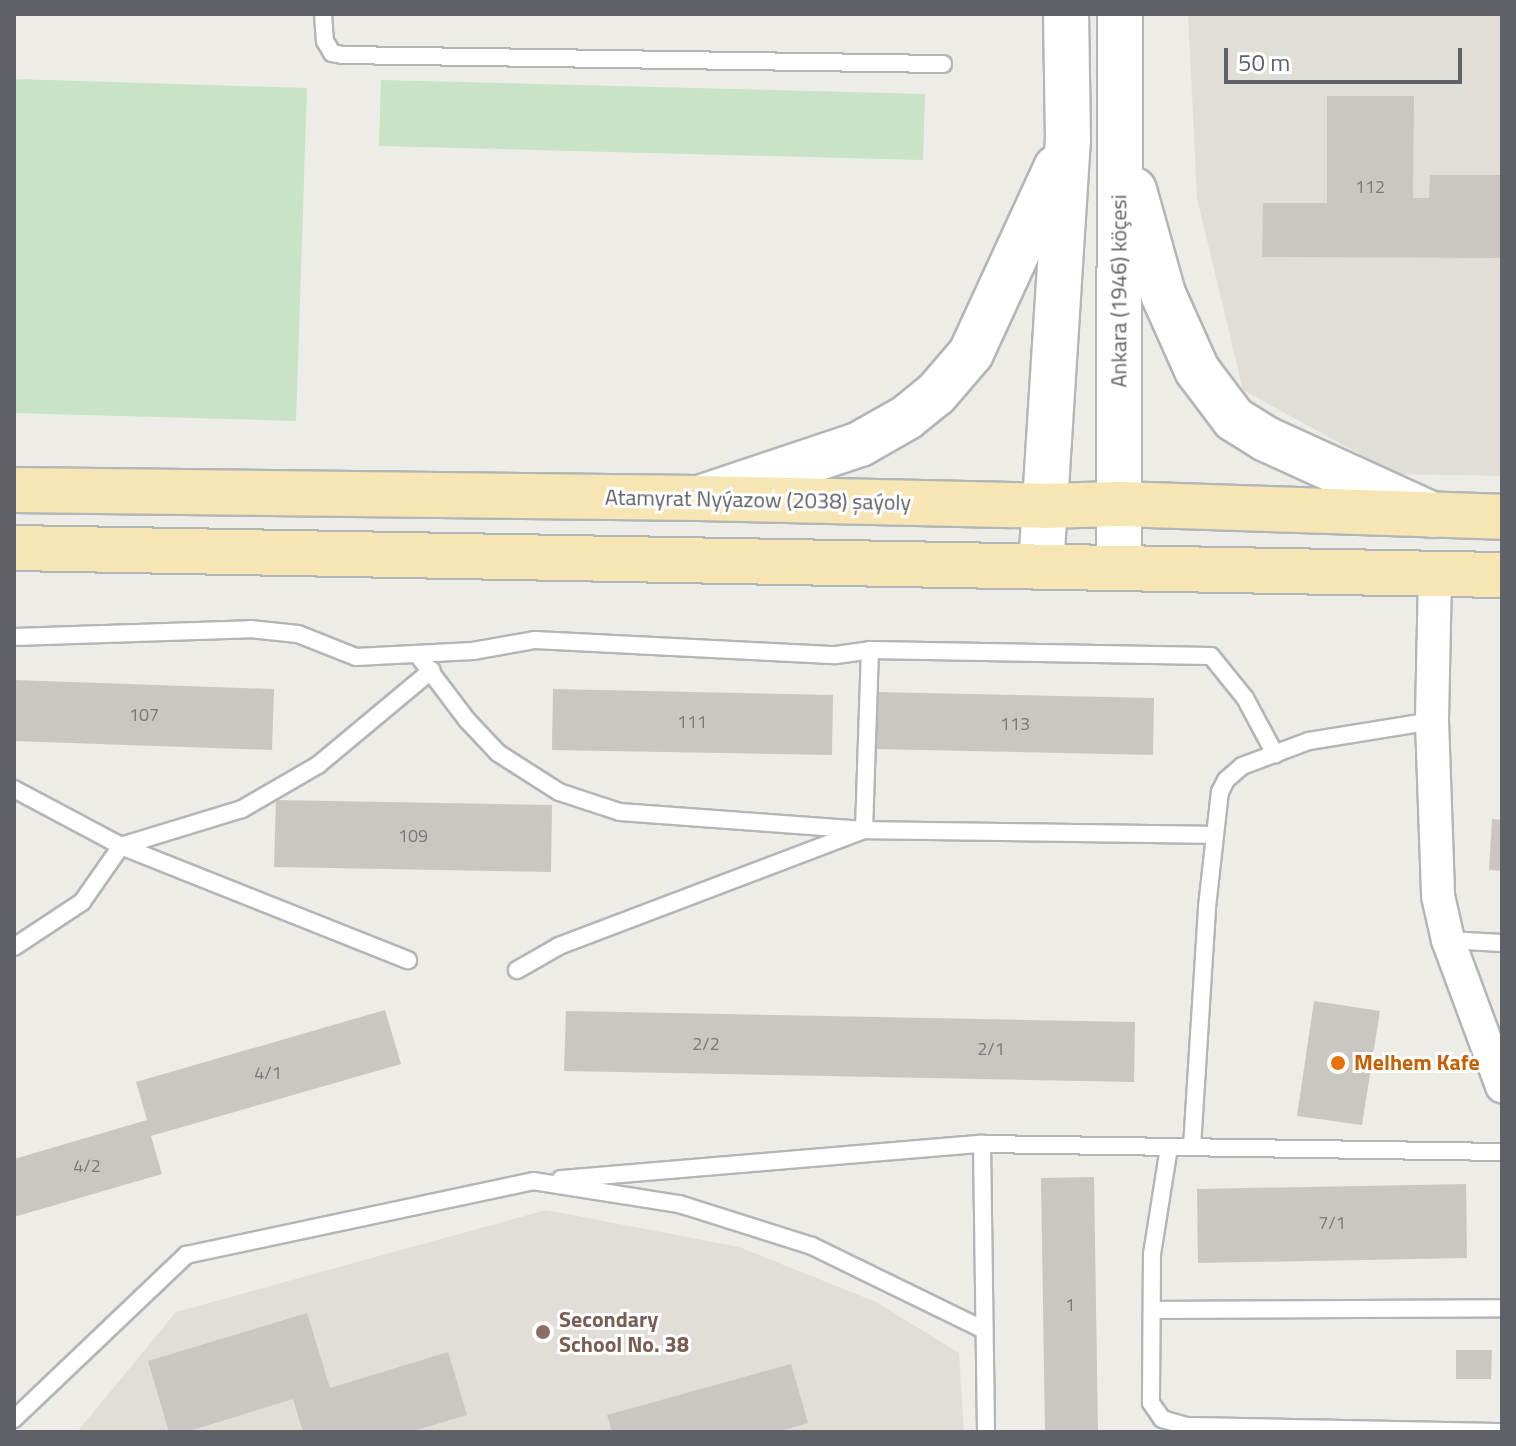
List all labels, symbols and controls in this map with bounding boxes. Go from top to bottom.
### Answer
scale bar [1228,32,1466,82]
text: 50 m [1238,44,1290,80]
house number: 112 [1355,176,1385,198]
street label: Ankara (1946) köçesi [1106,194,1132,388]
street label: Atamyrat Nyýazow (2038) şaýoly [605,484,911,516]
house number: 107 [129,704,159,726]
house number: 111 [677,711,707,733]
house number: 113 [1000,713,1030,735]
house number: 109 [398,825,428,847]
house number: 2/2 [692,1033,720,1055]
house number: 2/1 [977,1038,1005,1060]
place label: Melhem Kafe [1354,1050,1480,1076]
marker: Melhem Kafe [1329,1054,1347,1072]
house number: 4/1 [254,1062,282,1084]
house number: 4/2 [73,1155,101,1177]
house number: 7/1 [1318,1212,1346,1234]
house number: 1 [1065,1294,1075,1316]
place label: Secondary School No. 38 [559,1306,689,1358]
marker: Secondary School No. 38 [534,1323,552,1341]

